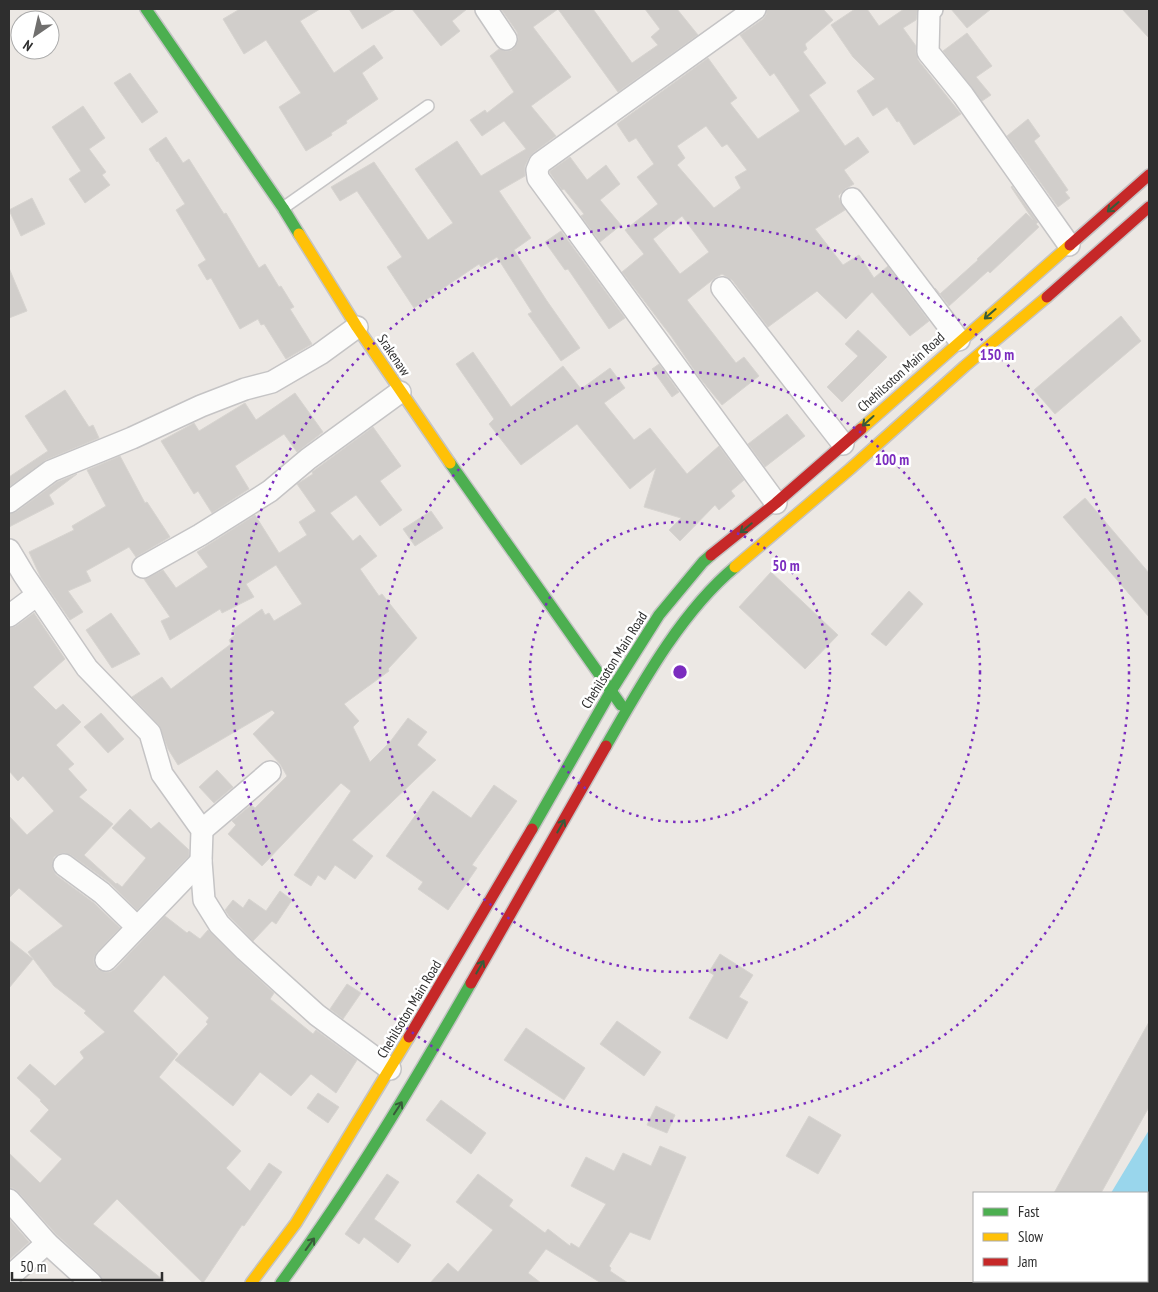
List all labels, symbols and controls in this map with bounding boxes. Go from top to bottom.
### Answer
north arrow [10,10,60,60]
text: N [20,36,36,55]
one-way arrow [1106,201,1119,213]
one-way arrow [984,308,997,319]
street label: Chehilsoton Main Road [854,328,948,416]
street label: Srakenaw [374,331,415,380]
text: 150 m [980,345,1014,364]
one-way arrow [862,415,875,427]
text: 100 m [875,450,909,469]
one-way arrow [740,522,753,533]
text: 50 m [772,556,800,575]
street label: Chehilsoton Main Road [577,608,651,712]
centre of rings [671,663,689,681]
one-way arrow [556,819,566,834]
street label: Chehilsoton Main Road [373,957,445,1061]
one-way arrow [475,960,485,975]
one-way arrow [394,1101,404,1115]
legend [973,1192,1148,1282]
text: Fast [1018,1202,1039,1221]
text: Slow [1018,1227,1043,1246]
one-way arrow [305,1237,315,1251]
scale bar [12,1250,162,1282]
text: Jam [1017,1252,1037,1271]
text: 50 m [20,1257,46,1276]

